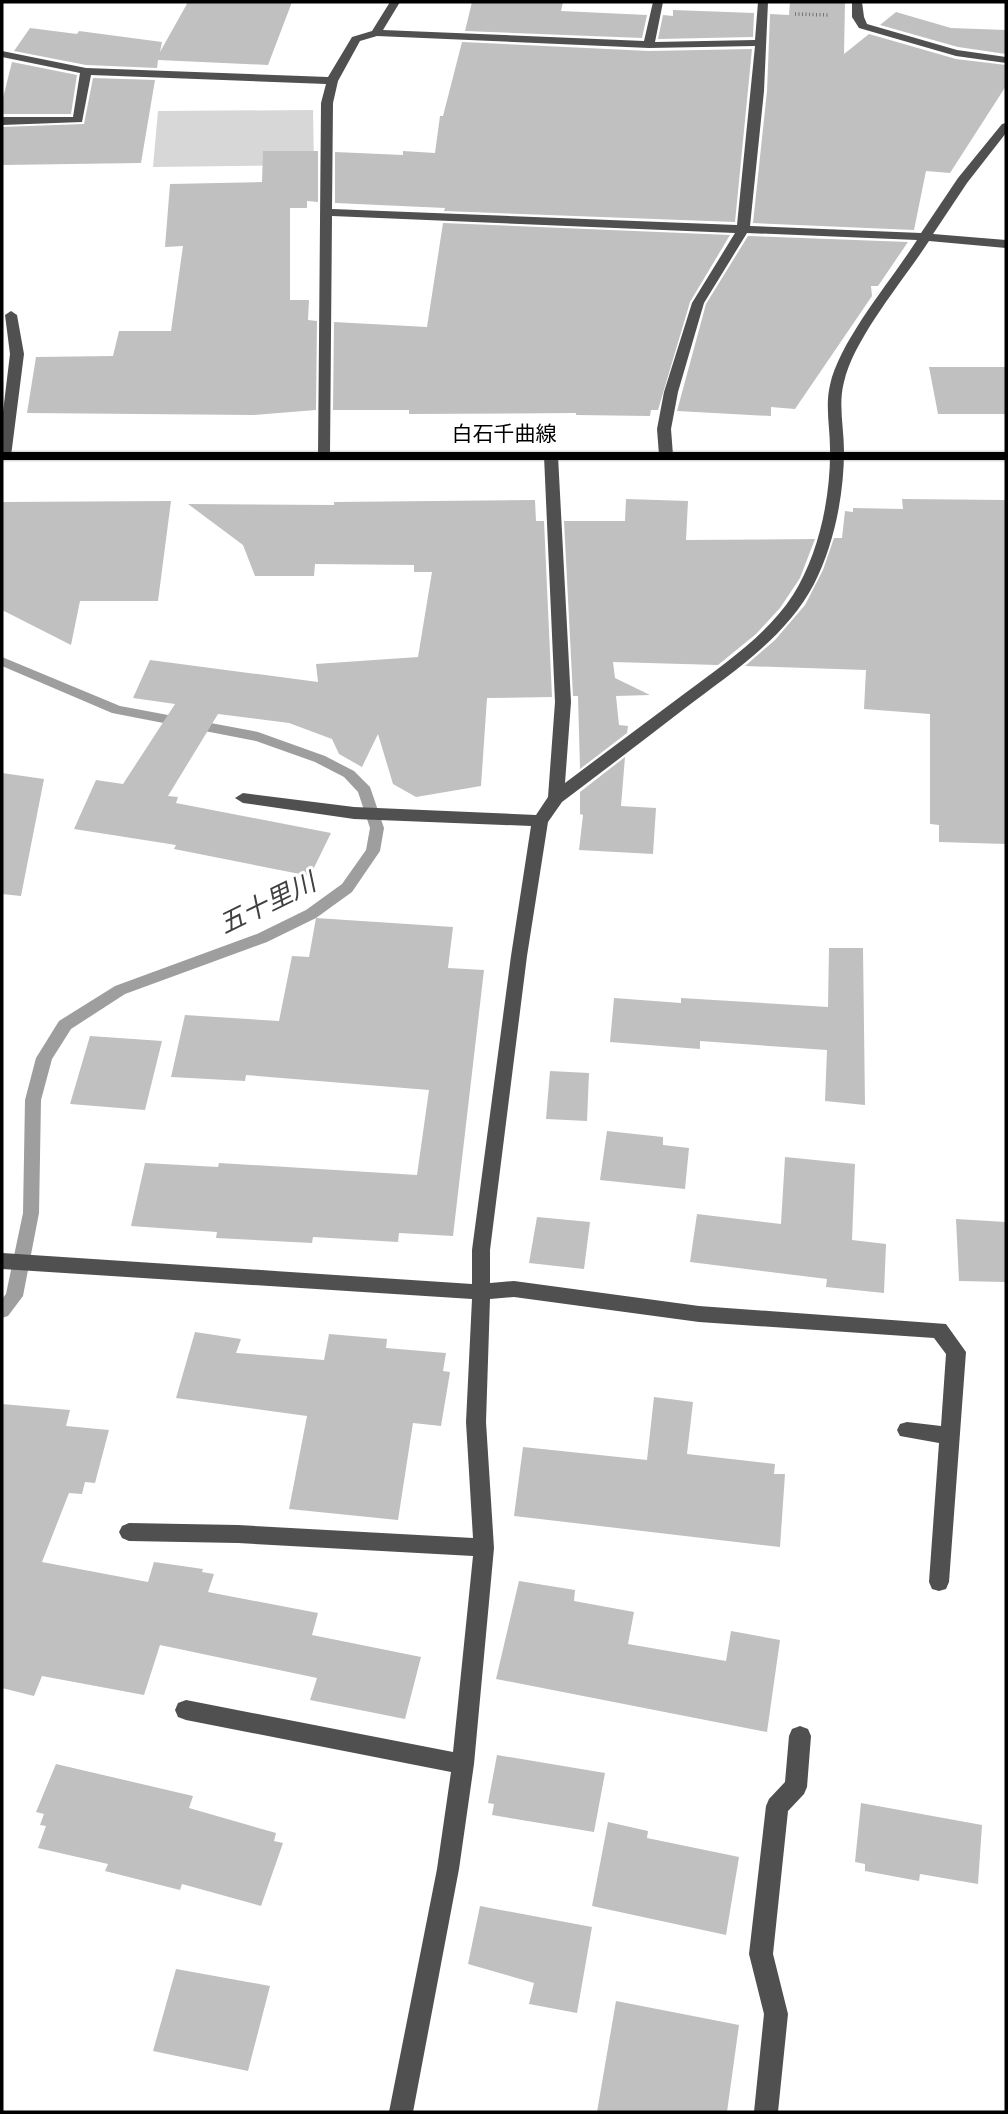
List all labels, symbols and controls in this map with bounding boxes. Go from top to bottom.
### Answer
street label: 白石千曲線 [452,421,557,446]
water label: 五十里川 [213,865,323,940]

